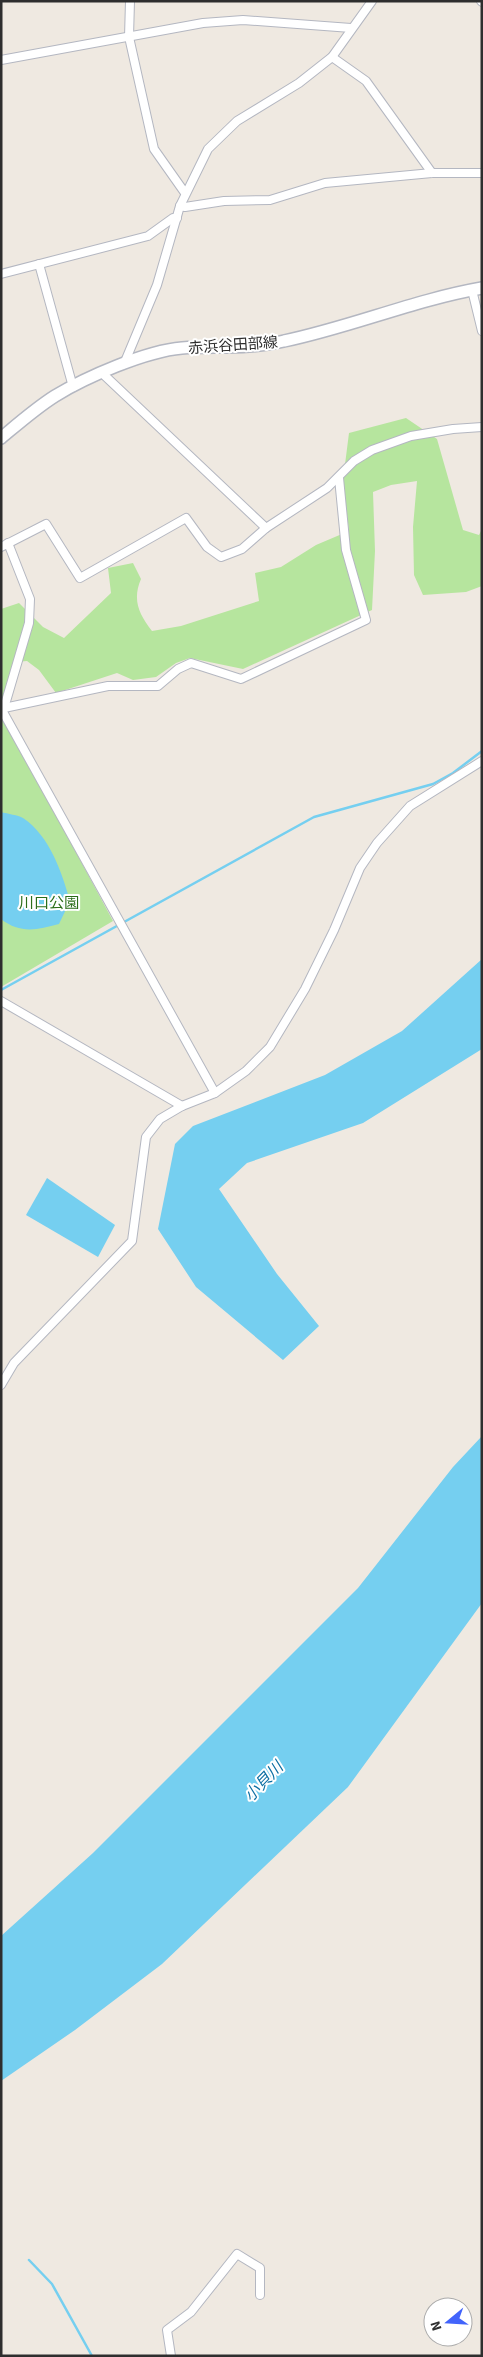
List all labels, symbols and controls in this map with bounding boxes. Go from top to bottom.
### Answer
street label: 赤浜谷田部線 [187,332,279,359]
park label: 川口公園 [19,893,79,914]
water label: 小貝川 [239,1755,290,1807]
north arrow [423,2297,473,2347]
text: N [426,2318,448,2333]

